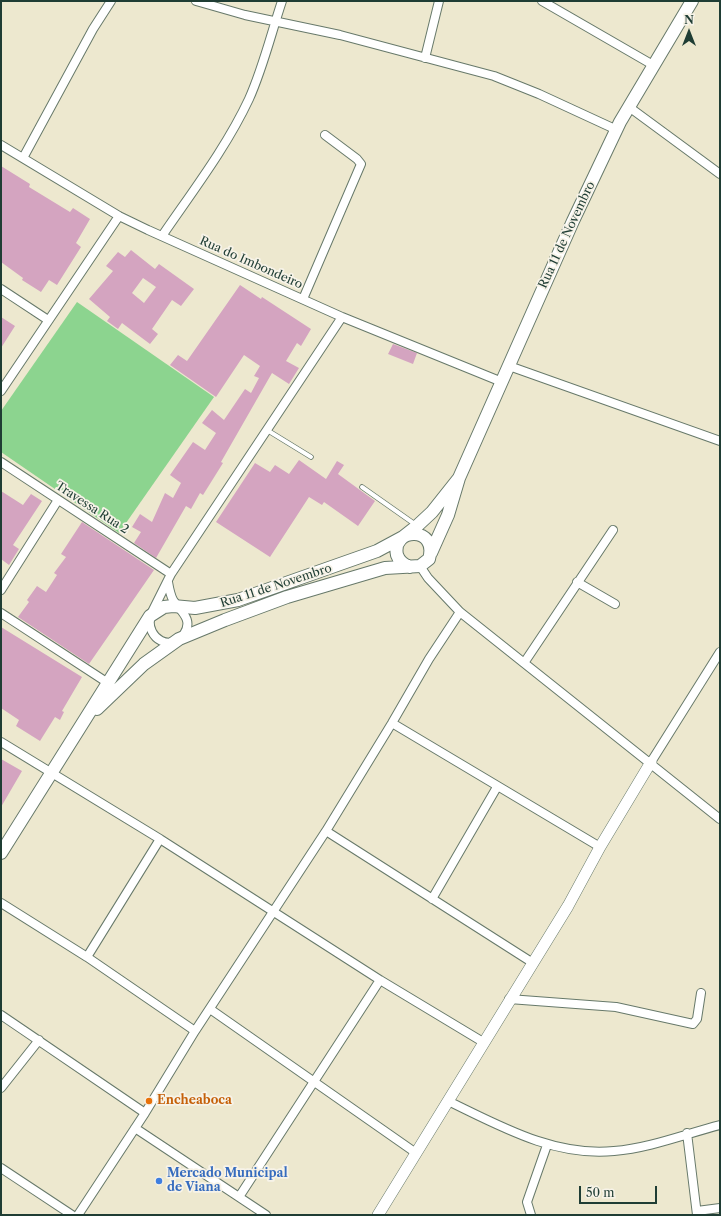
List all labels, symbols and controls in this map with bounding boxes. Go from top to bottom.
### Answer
north arrow [669,12,709,52]
text: N [684,13,694,27]
street label: Rua 11 de Novembro [536,179,598,291]
street label: Rua do Imbondeiro [197,234,305,292]
street label: Travessa Rua 2 [53,479,131,537]
street label: Rua 11 de Novembro [218,561,334,611]
place label: Encheaboca [157,1094,232,1108]
marker: Encheaboca [144,1096,154,1106]
place label: Mercado Municipal de Viana [167,1167,288,1195]
marker: Mercado Municipal de Viana [154,1176,164,1186]
scale bar [581,1178,659,1204]
text: 50 m [586,1185,615,1200]

